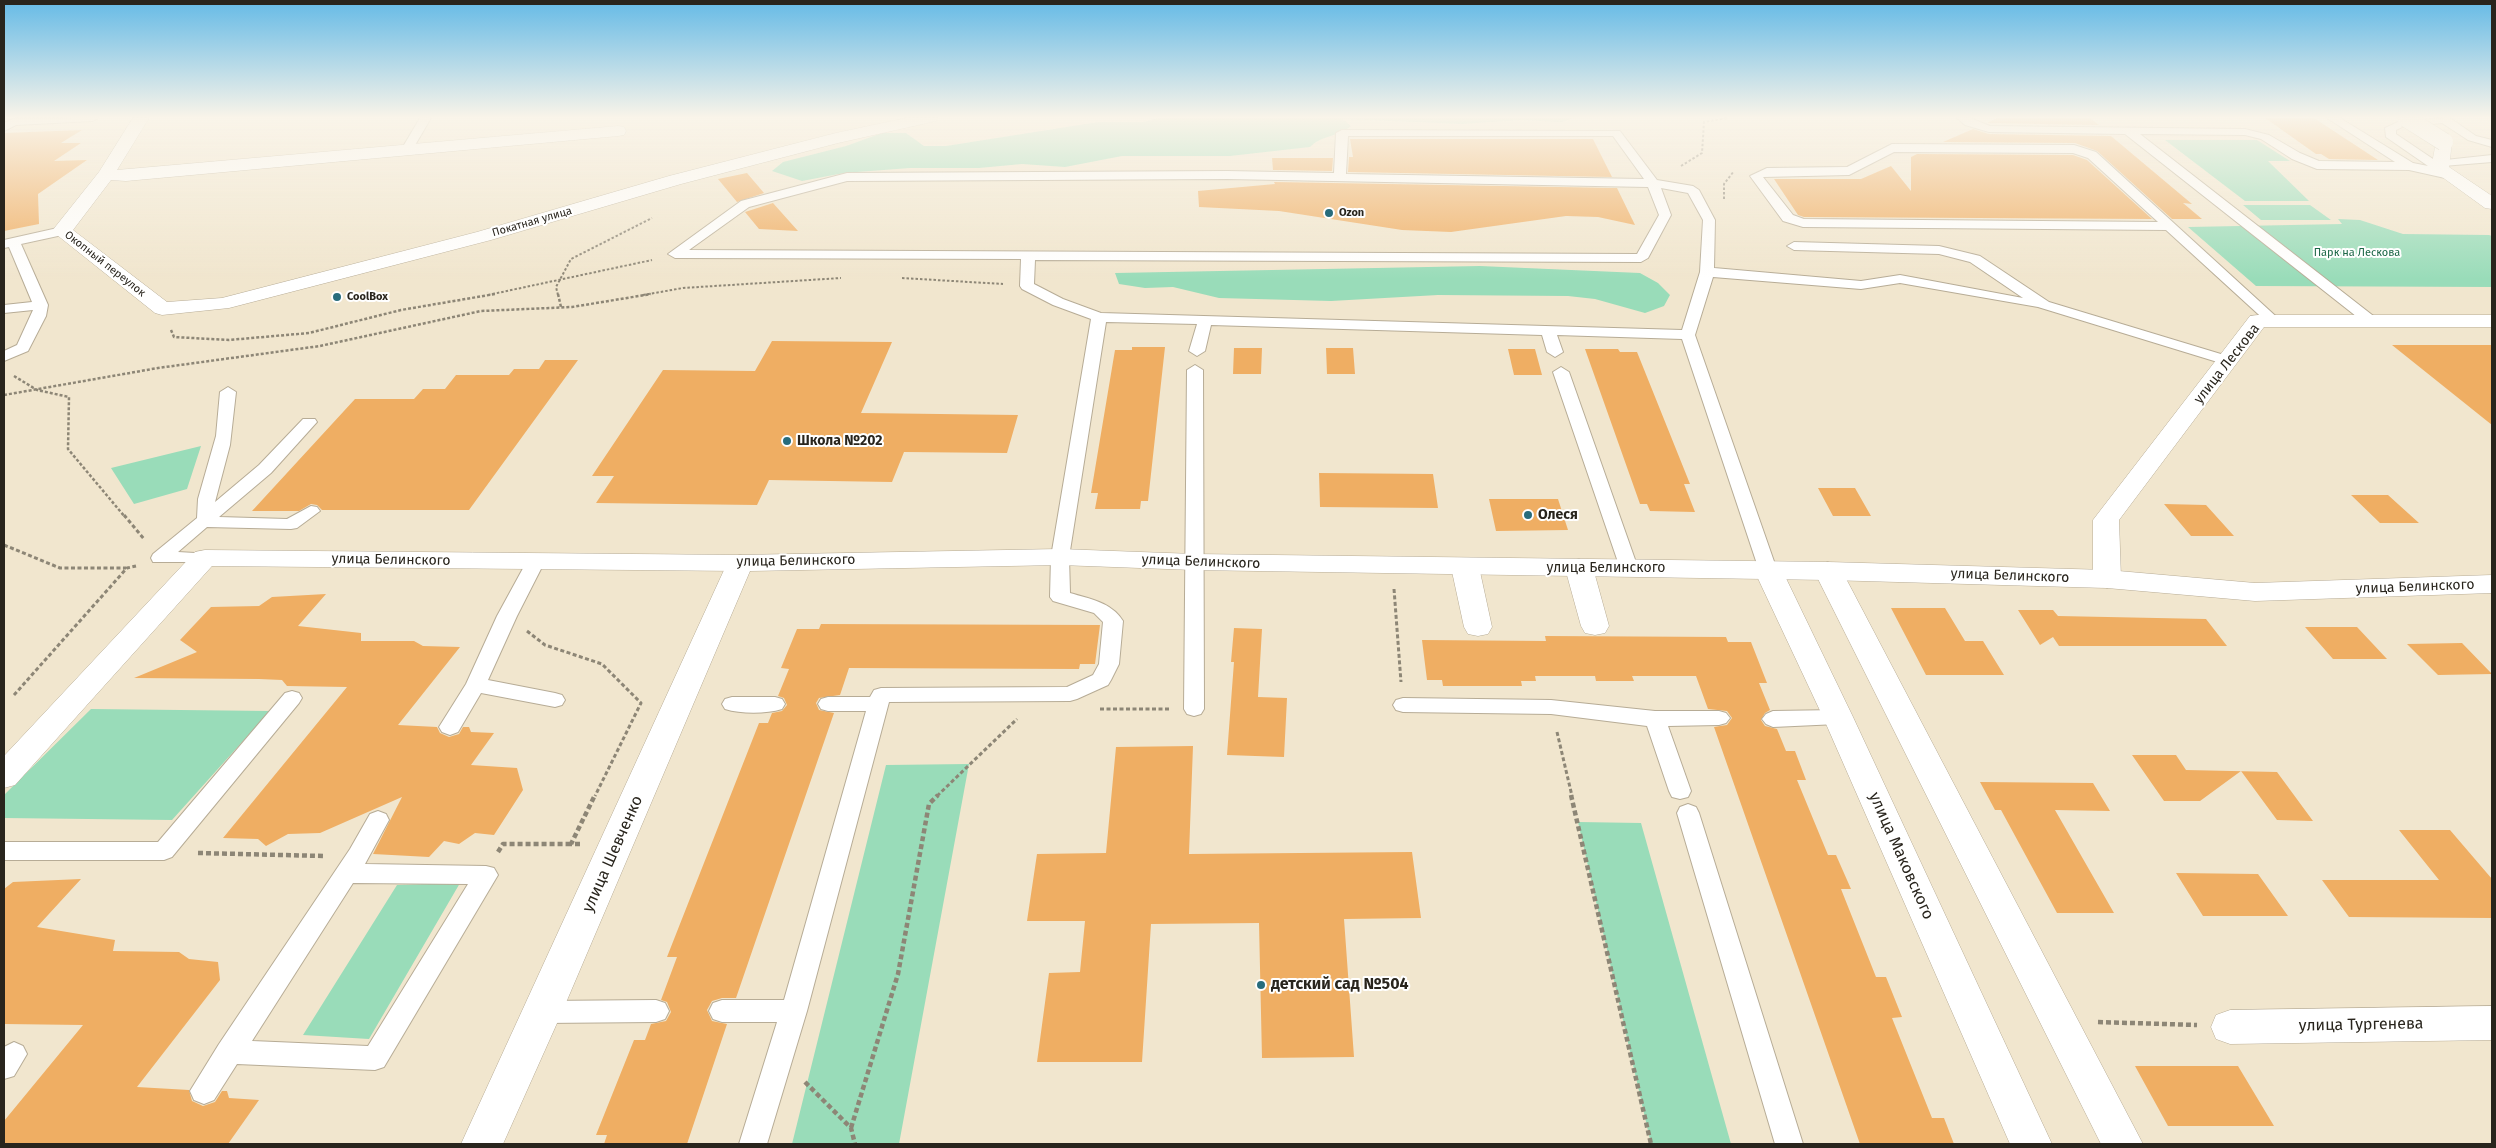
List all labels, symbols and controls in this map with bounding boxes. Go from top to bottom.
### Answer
street label: Покатная улица [491,204,573,240]
place label: Ozon [1339,206,1364,220]
marker: Ozon [1323,207,1335,219]
street label: Окопный переулок [62,228,148,300]
park label: Парк на Лескова [2314,246,2400,260]
place label: CoolBox [347,290,388,304]
marker: CoolBox [331,291,343,303]
street label: улица Лескова [2191,321,2263,407]
place label: Школа №202 [797,433,883,449]
marker: Школа №202 [781,435,793,447]
place label: Олеся [1538,507,1578,523]
marker: Олеся [1522,509,1534,521]
street label: улица Белинского [331,551,451,569]
street label: улица Белинского [736,552,856,570]
street label: улица Белинского [1141,552,1261,572]
street label: улица Белинского [1547,560,1665,576]
street label: улица Белинского [1950,566,2070,586]
street label: улица Белинского [2355,577,2475,597]
street label: улица Маковского [1864,789,1938,923]
street label: улица Шевченко [579,793,647,915]
place label: детский сад №504 [1271,975,1409,995]
marker: детский сад №504 [1255,979,1267,991]
street label: улица Тургенева [2298,1014,2424,1036]

